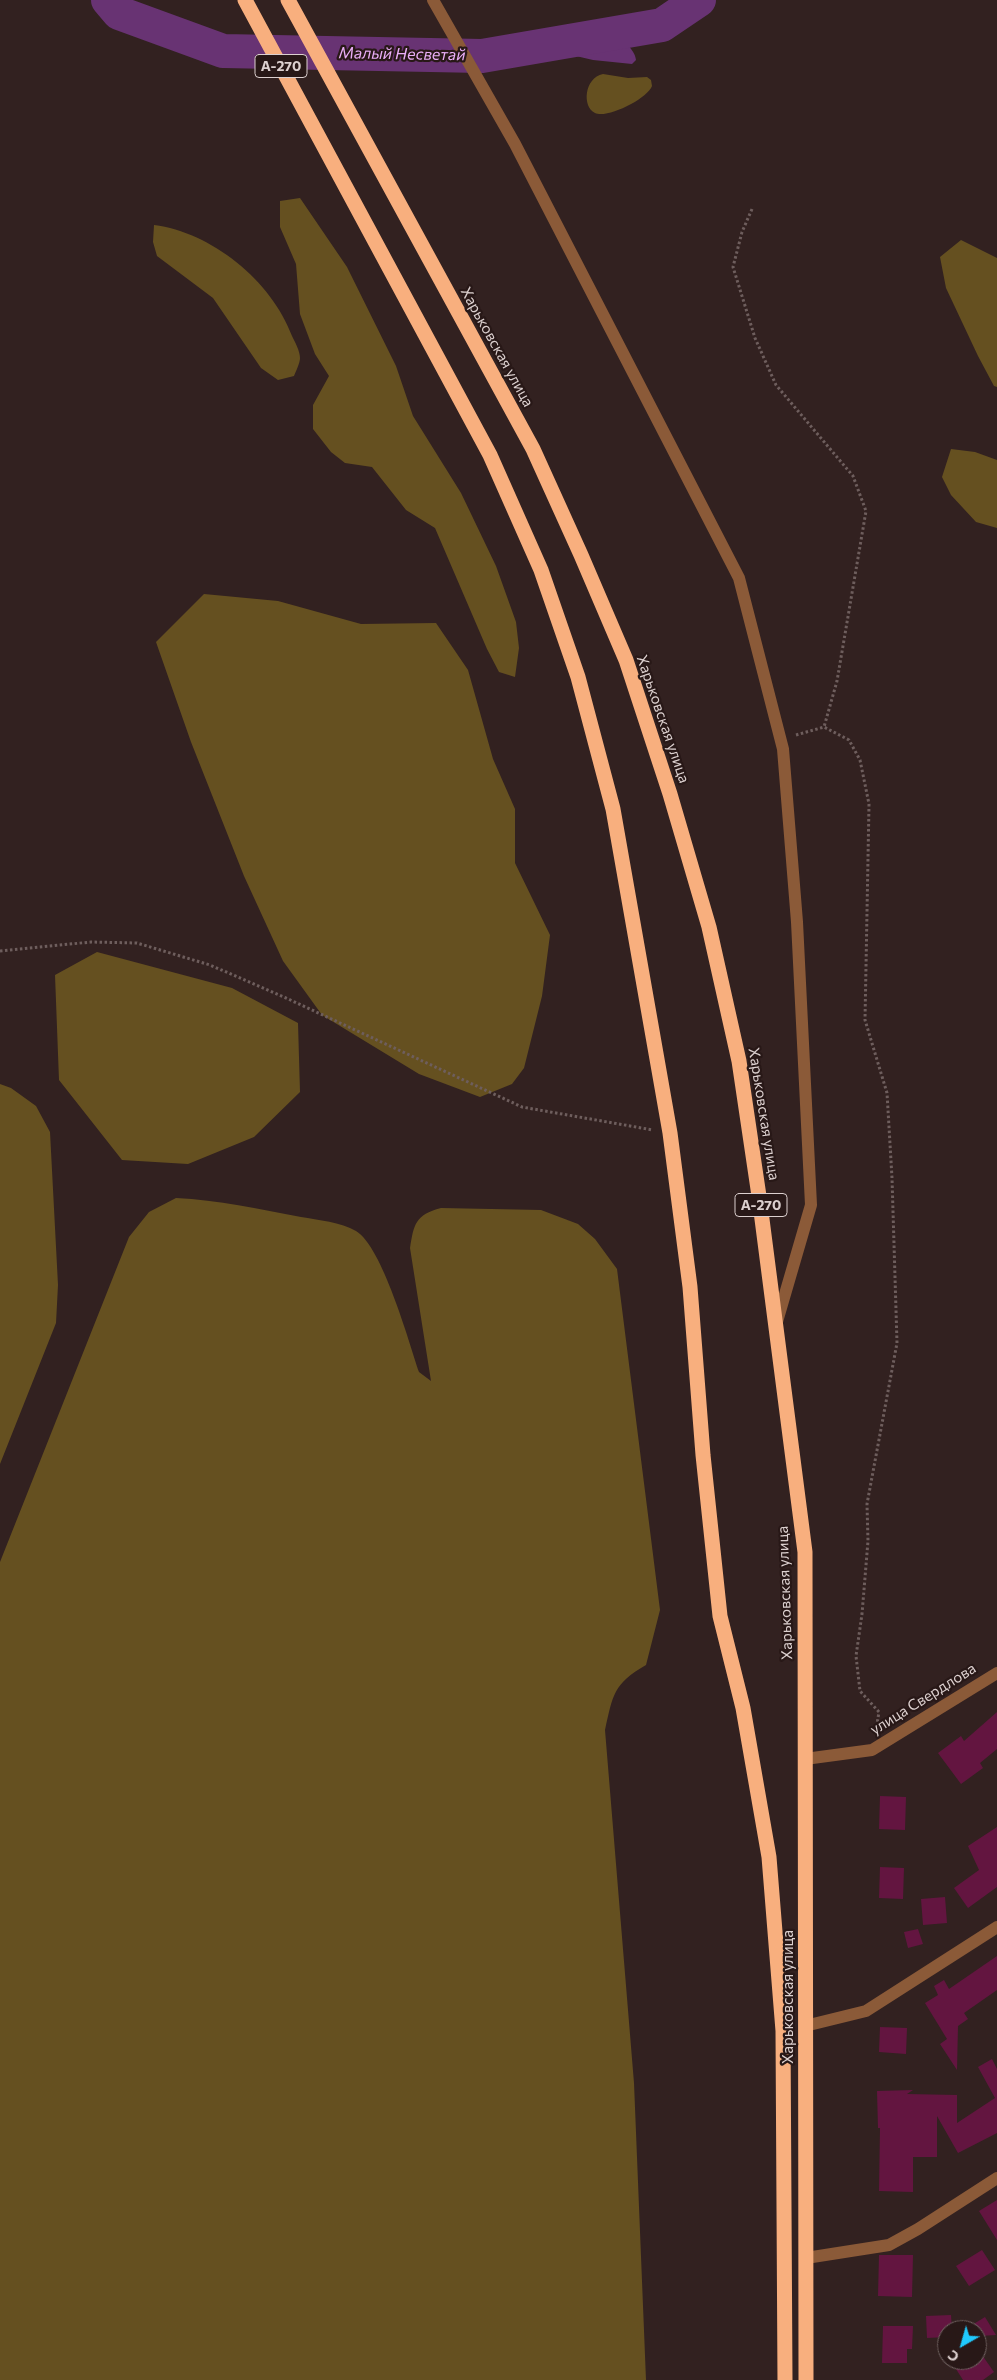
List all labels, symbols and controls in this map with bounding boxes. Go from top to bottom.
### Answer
water label: Малый Несветай [338,43,466,65]
road number: А-270 [255,54,307,78]
street label: Харьковская улица [457,284,537,410]
street label: Харьковская улица [633,653,693,785]
street label: Харьковская улица [745,1046,783,1182]
road number: А-270 [735,1194,787,1216]
street label: Харьковская улица [774,1526,796,1660]
street label: улица Свердлова [867,1659,979,1739]
street label: Харьковская улица [779,1930,797,2064]
north arrow [937,2320,987,2370]
text: С [944,2347,962,2366]

